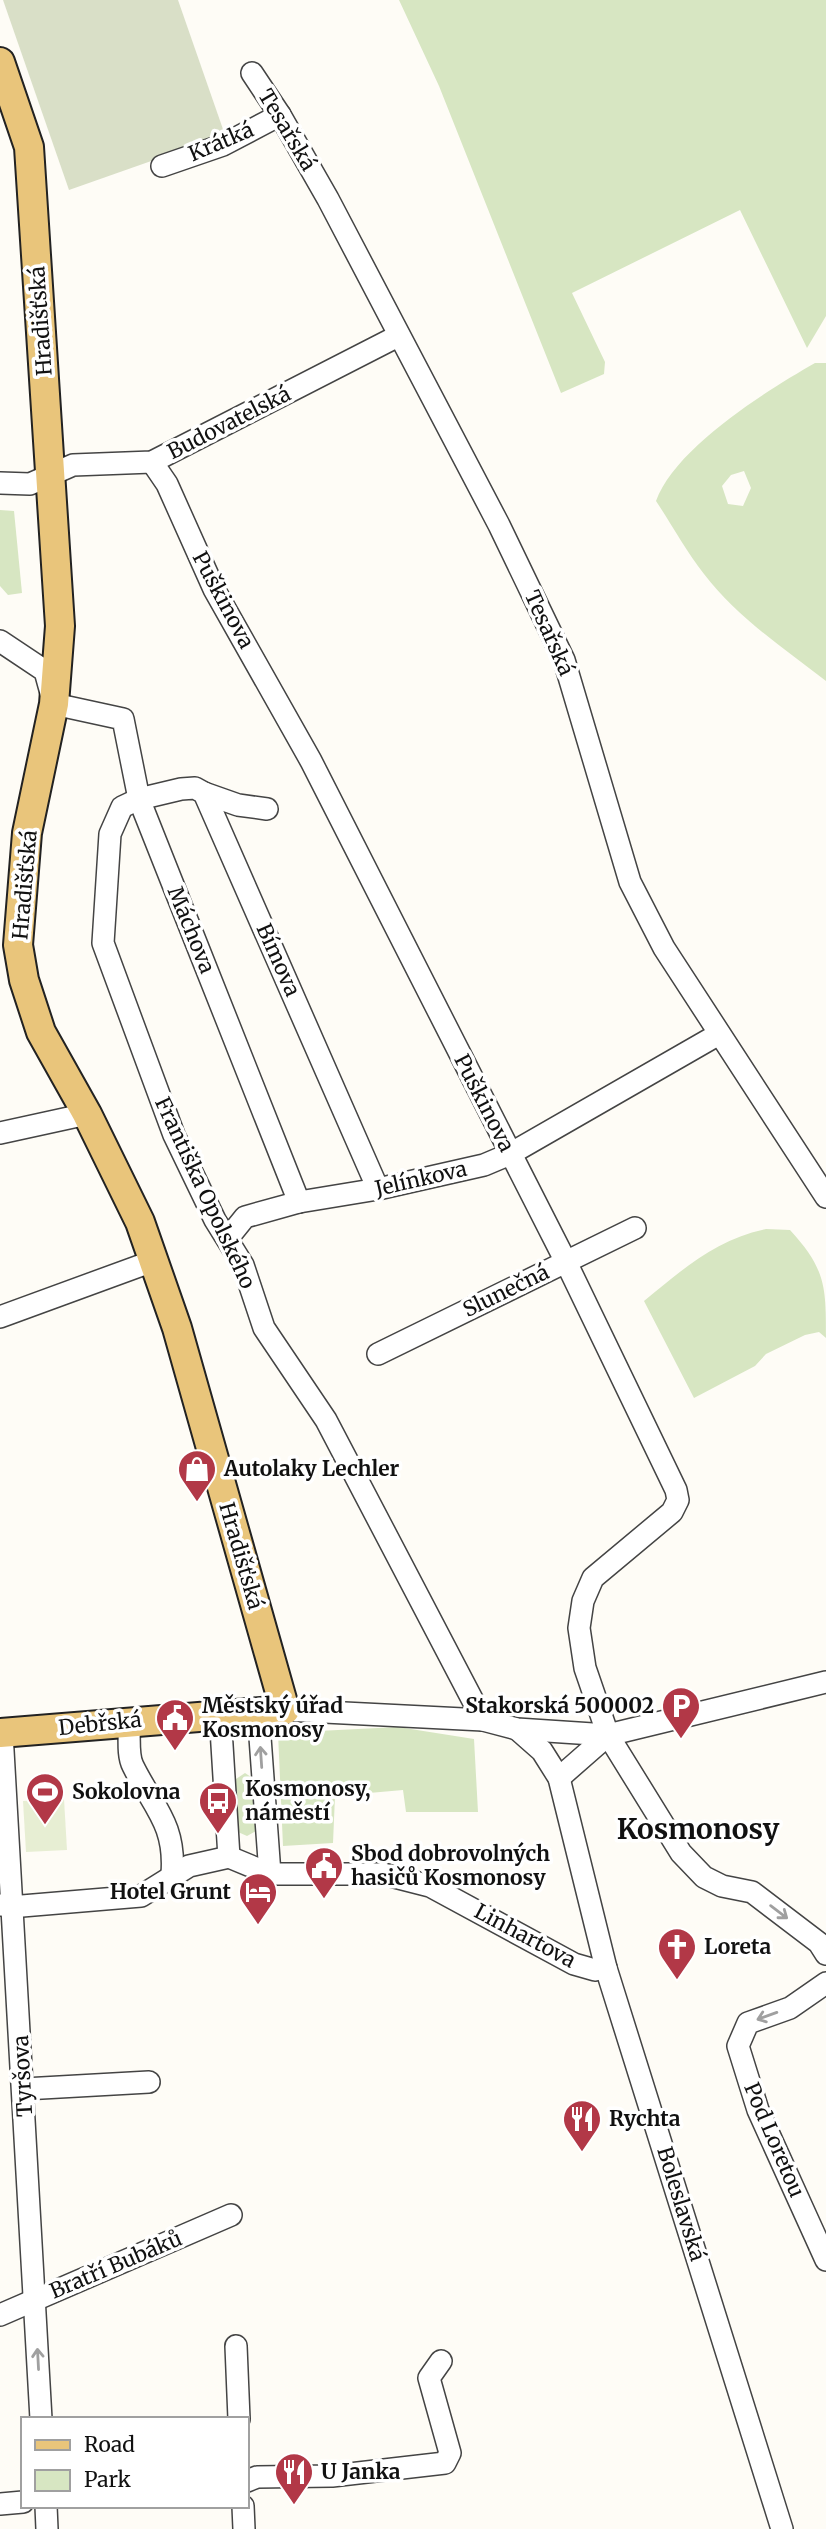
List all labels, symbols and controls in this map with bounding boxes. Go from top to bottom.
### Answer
street label: Tesařská [252,84,322,176]
street label: Krátká [184,116,257,167]
street label: Hradišťská [23,265,58,377]
street label: Budovatelská [163,380,295,465]
street label: Puškinova [187,547,260,653]
street label: Tesařská [519,586,580,680]
street label: Hradišťská [6,829,43,941]
street label: Máchova [162,882,221,977]
street label: Bímova [251,919,306,1000]
street label: Puškinova [448,1049,521,1156]
street label: Františka Opolského [149,1093,262,1293]
street label: Jelínkova [371,1155,469,1202]
street label: Slunečná [458,1258,553,1323]
shop icon: Autolaky Lechler [176,1448,218,1503]
place label: Autolaky Lechler [223,1455,400,1482]
street label: Hradišťská [213,1499,270,1612]
parking icon: Stakorská 500002 [660,1685,702,1740]
place label: Městský úřad Kosmonosy [202,1692,343,1743]
place label: Stakorská 500002 [465,1692,654,1719]
public building icon: Městský úřad Kosmonosy [154,1697,196,1752]
street label: Debřská [57,1706,143,1741]
one-way arrow [255,1746,268,1769]
sports icon: Sokolovna [24,1771,66,1826]
place label: Kosmonosy, náměstí [245,1775,371,1826]
place label: Sokolovna [72,1778,181,1805]
bus stop icon: Kosmonosy, náměstí [197,1780,239,1835]
district label: Kosmonosy [617,1811,780,1847]
place label: Sbod dobrovolných hasičů Kosmonosy [351,1840,550,1891]
public building icon: Sbod dobrovolných hasičů Kosmonosy [303,1845,345,1900]
hotel icon: Hotel Grunt [237,1871,279,1926]
place label: Hotel Grunt [110,1878,232,1905]
street label: Linhartova [470,1898,581,1974]
one-way arrow [769,1904,787,1919]
church icon: Loreta [656,1926,698,1981]
place label: Loreta [704,1933,771,1960]
one-way arrow [757,2011,779,2023]
street label: Tyršova [7,2034,38,2118]
street label: Pod Loretou [738,2078,811,2201]
restaurant icon: Rychta [561,2098,603,2153]
place label: Rychta [609,2105,681,2132]
street label: Boleslavská [651,2143,712,2264]
street label: Bratří Bubáků [46,2225,186,2305]
one-way arrow [31,2348,44,2371]
legend [21,2417,248,2508]
text: Road [84,2431,135,2458]
restaurant icon: U Janka [273,2451,315,2506]
place label: U Janka [321,2458,401,2485]
text: Park [84,2466,131,2493]

